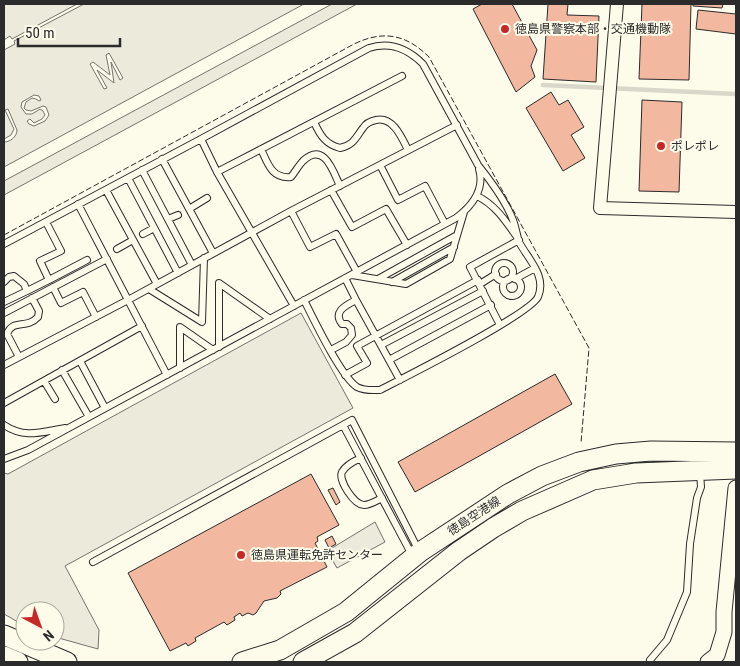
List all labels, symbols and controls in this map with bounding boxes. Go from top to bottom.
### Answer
scale bar [18,15,120,47]
place label: 徳島県警察本部・交通機動隊 [515,22,671,36]
marker: 徳島県警察本部・交通機動隊 [499,23,511,35]
text: 50 m [25,24,55,42]
place label: ポレポレ [671,139,719,153]
marker: ポレポレ [655,140,667,152]
street label: 徳島空港線 [445,494,503,538]
place label: 徳島県運転免許センター [251,548,383,562]
marker: 徳島県運転免許センター [235,549,247,561]
north arrow [15,601,65,651]
text: N [40,627,57,645]

